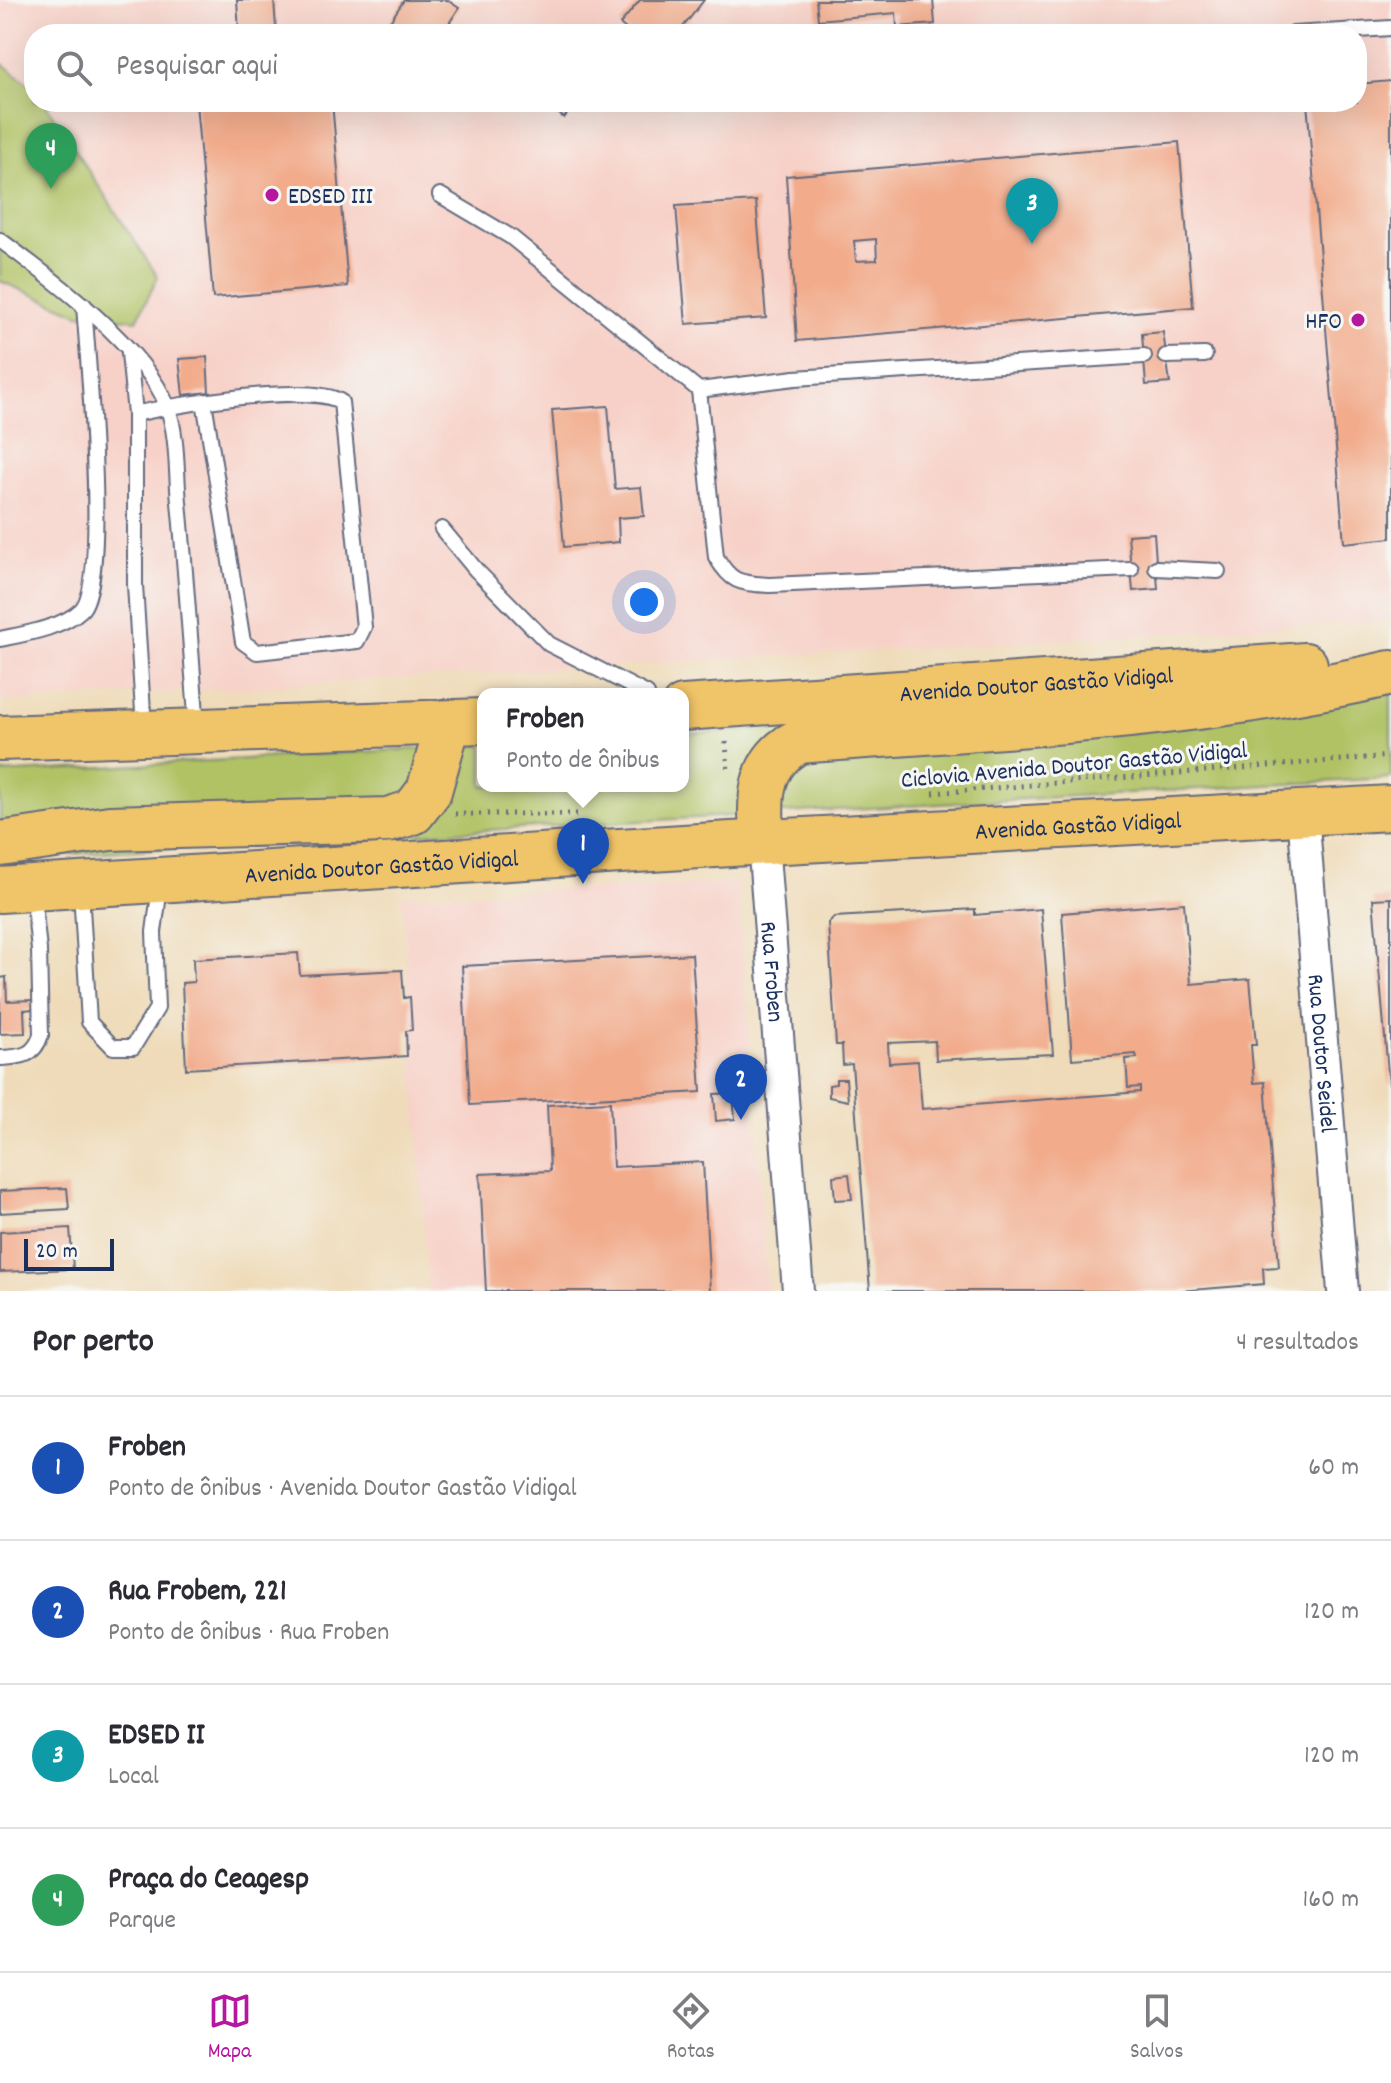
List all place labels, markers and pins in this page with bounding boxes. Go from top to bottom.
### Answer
pin: 4 [25,123,77,189]
pin: 3 [1006,178,1058,244]
place label: EDSED III [288,181,374,215]
marker: EDSED III [263,186,281,204]
place label: HFO [1305,306,1342,340]
marker: HFO [1349,311,1367,329]
pin: 1 [557,818,609,884]
pin: 2 [715,1054,767,1120]

